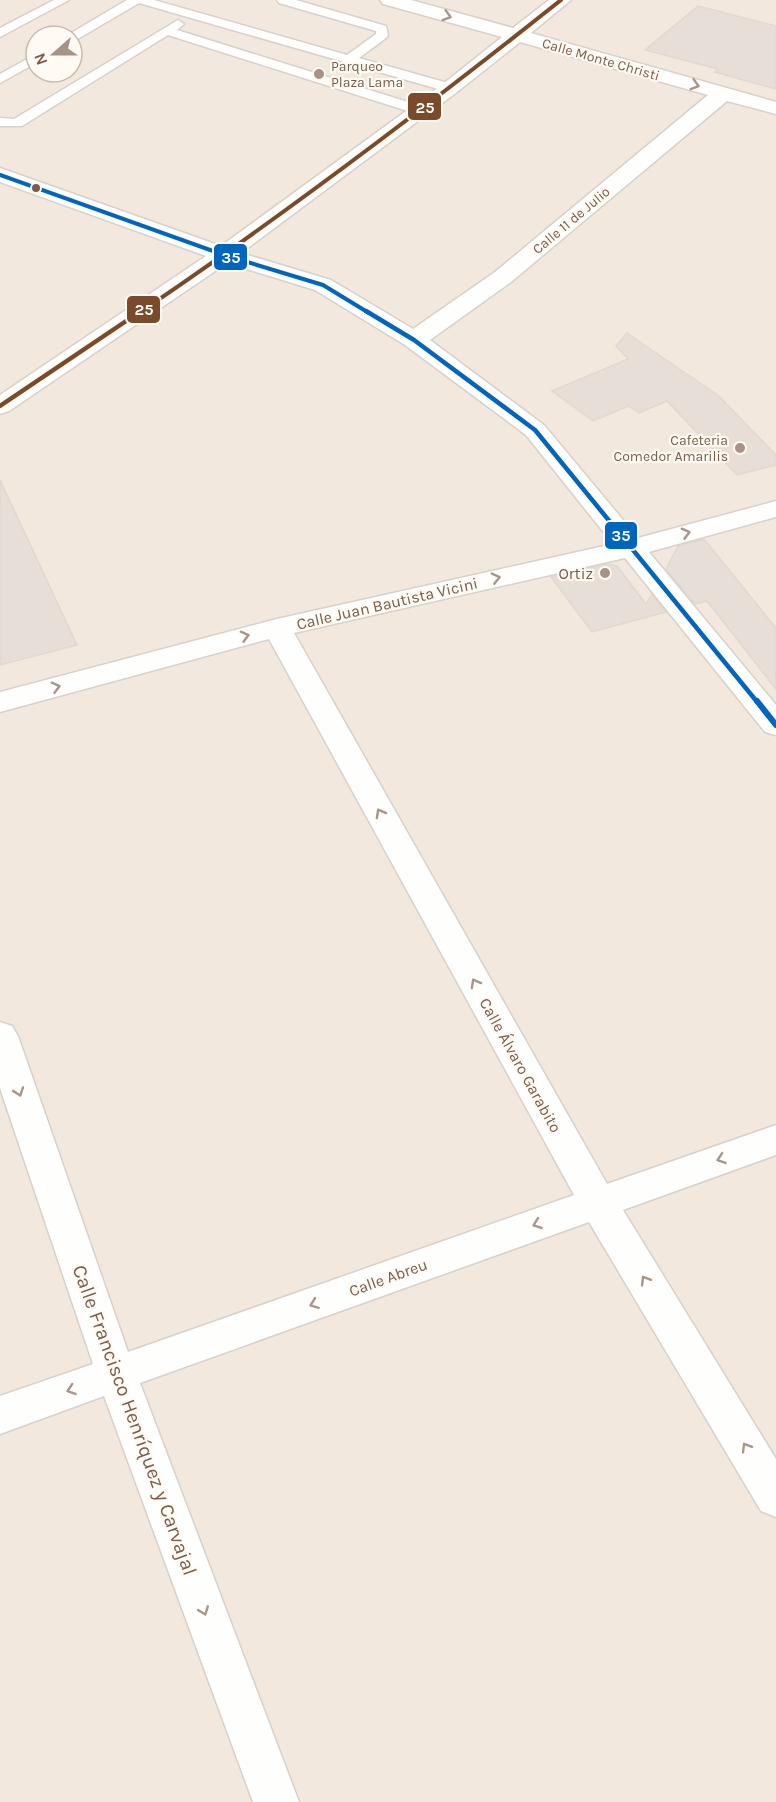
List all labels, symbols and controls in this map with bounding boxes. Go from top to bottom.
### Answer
one-way arrow [441,9,452,21]
north arrow [24,24,84,84]
street label: Calle Monte Christi [540,35,662,84]
text: N [30,50,51,68]
place label: Parqueo Plaza Lama [331,58,403,91]
marker: Parqueo Plaza Lama [312,67,326,81]
one-way arrow [690,78,700,91]
line badge: 25 [407,92,442,121]
text: 25 [416,98,435,117]
unlabelled marker [30,182,42,194]
street label: Calle 11 de Julio [529,183,614,258]
line badge: 35 [213,243,248,271]
text: 35 [221,248,241,267]
line badge: 25 [126,295,161,324]
text: 25 [135,300,154,319]
place label: Cafeteria Comedor Amarilis [614,432,728,465]
marker: Cafeteria Comedor Amarilis [733,441,747,455]
line badge: 35 [604,521,638,550]
text: 35 [611,526,631,545]
one-way arrow [680,528,691,540]
place label: Ortiz [559,564,593,583]
marker: Ortiz [598,566,612,580]
street label: Calle Juan Bautista Vicini [295,573,480,634]
one-way arrow [491,573,501,586]
one-way arrow [240,631,250,644]
one-way arrow [51,682,61,694]
one-way arrow [376,809,387,819]
one-way arrow [471,979,482,989]
street label: Calle Álvaro Garabito [476,995,566,1136]
one-way arrow [12,1086,24,1097]
one-way arrow [716,1152,727,1165]
one-way arrow [532,1217,543,1230]
street label: Calle Abreu [346,1255,430,1300]
street label: Calle Francisco Henríquez y Carvajal [67,1262,202,1579]
one-way arrow [640,1276,652,1286]
one-way arrow [309,1296,320,1309]
one-way arrow [66,1383,77,1396]
one-way arrow [741,1443,753,1453]
one-way arrow [197,1606,210,1616]

